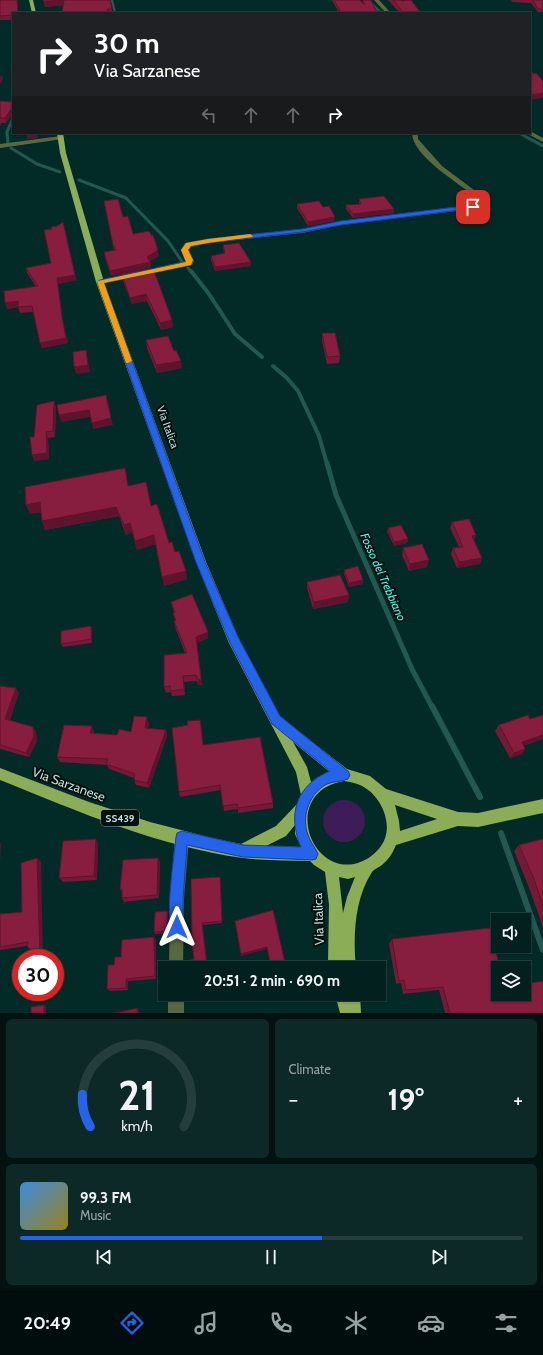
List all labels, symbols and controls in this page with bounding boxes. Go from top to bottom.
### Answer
text: 30 m [94,26,160,60]
icon: right [28,28,80,80]
text: Via Sarzanese [94,60,200,82]
icon: left [198,104,220,126]
icon: ahead [240,104,262,126]
icon: ahead [282,104,304,126]
icon: right [324,104,346,126]
pin [456,190,490,224]
icon: arrive [462,196,484,218]
street label: Via Italica [154,404,182,451]
water label: Fosso del Trebbiano [357,530,410,623]
street label: Via Sarzanese [30,763,108,805]
road number: SS439 [101,810,139,826]
street label: Via Italica [309,892,327,945]
position arrow [156,906,198,948]
map controls [491,913,531,1001]
button: sound [491,913,531,953]
speed limit sign: 30 [12,949,64,1001]
button: layers [491,961,531,1001]
text: 20:51 · 2 min · 690 m [204,972,340,990]
text: Climate [289,1061,331,1077]
text: 21 [119,1069,156,1119]
text: 19° [387,1081,424,1118]
text: − [289,1086,298,1113]
text: + [513,1086,523,1113]
text: km/h [122,1116,153,1134]
text: 99.3 FM [80,1189,132,1207]
text: Music [80,1207,111,1223]
icon: previous [93,1246,115,1268]
icon: pause [260,1246,282,1268]
icon: next [428,1246,450,1268]
icon: directions [118,1309,146,1337]
icon: music [192,1309,220,1337]
icon: phone [267,1309,295,1337]
icon: climate [342,1309,370,1337]
icon: car [417,1309,445,1337]
icon: filters [492,1309,520,1337]
text: 20:49 [23,1312,71,1334]

